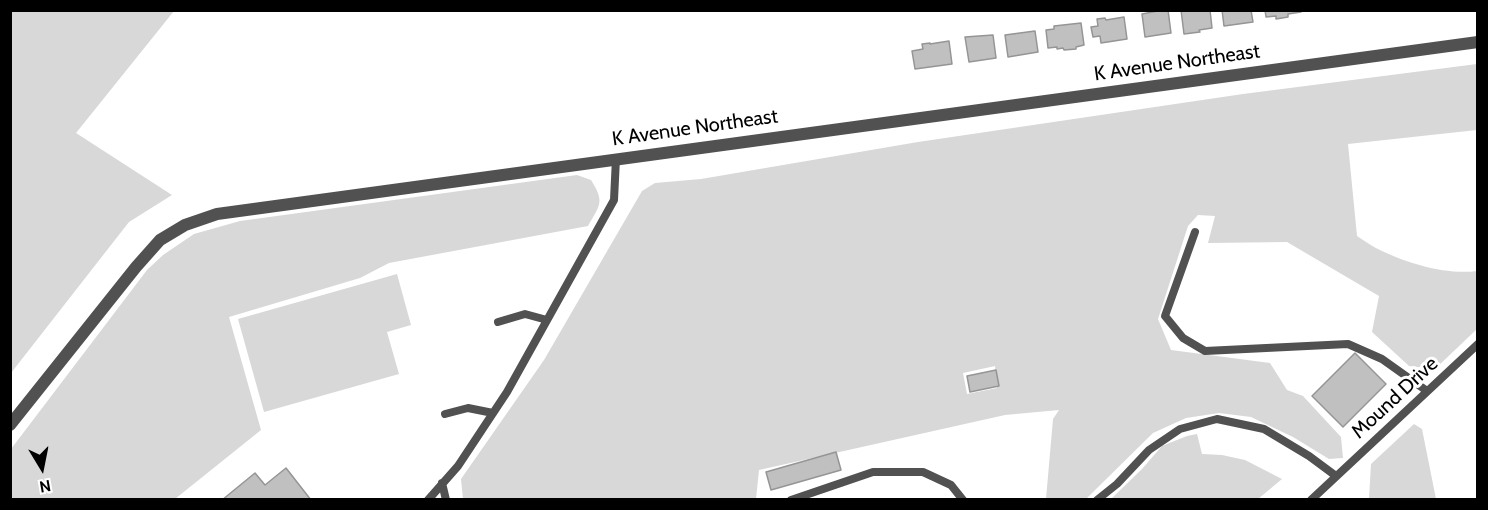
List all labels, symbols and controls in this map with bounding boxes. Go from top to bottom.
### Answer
street label: K Avenue Northeast [1092,39,1262,87]
street label: K Avenue Northeast [610,104,780,152]
street label: Mound Drive [1347,352,1443,444]
north arrow [12,438,72,498]
text: N [38,476,52,497]

